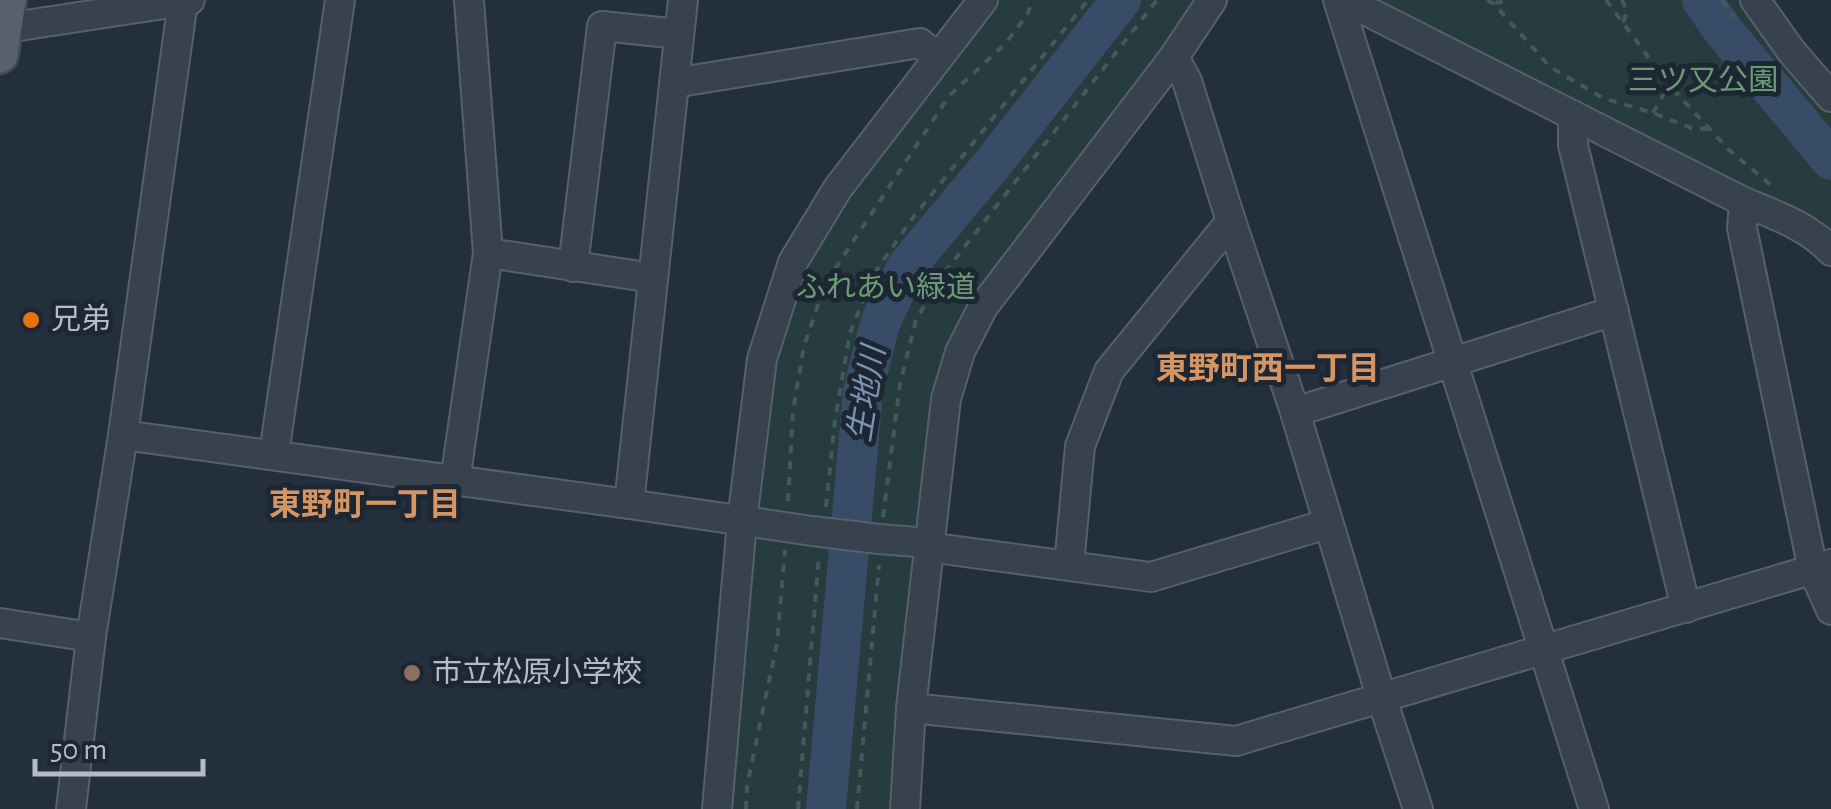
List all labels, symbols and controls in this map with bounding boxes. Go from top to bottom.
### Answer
park label: 三ツ又公園 [1628,65,1778,96]
park label: ふれあい緑道 [796,271,976,303]
place label: 兄弟 [51,303,111,335]
marker: 兄弟 [20,309,42,331]
water label: 生地川 [843,341,891,444]
district label: 東野町西一丁目 [1156,351,1380,385]
district label: 東野町一丁目 [269,487,461,521]
place label: 市立松原小学校 [432,656,642,688]
marker: 市立松原小学校 [401,662,423,684]
scale bar [35,714,202,776]
text: 50 m [50,735,107,765]

